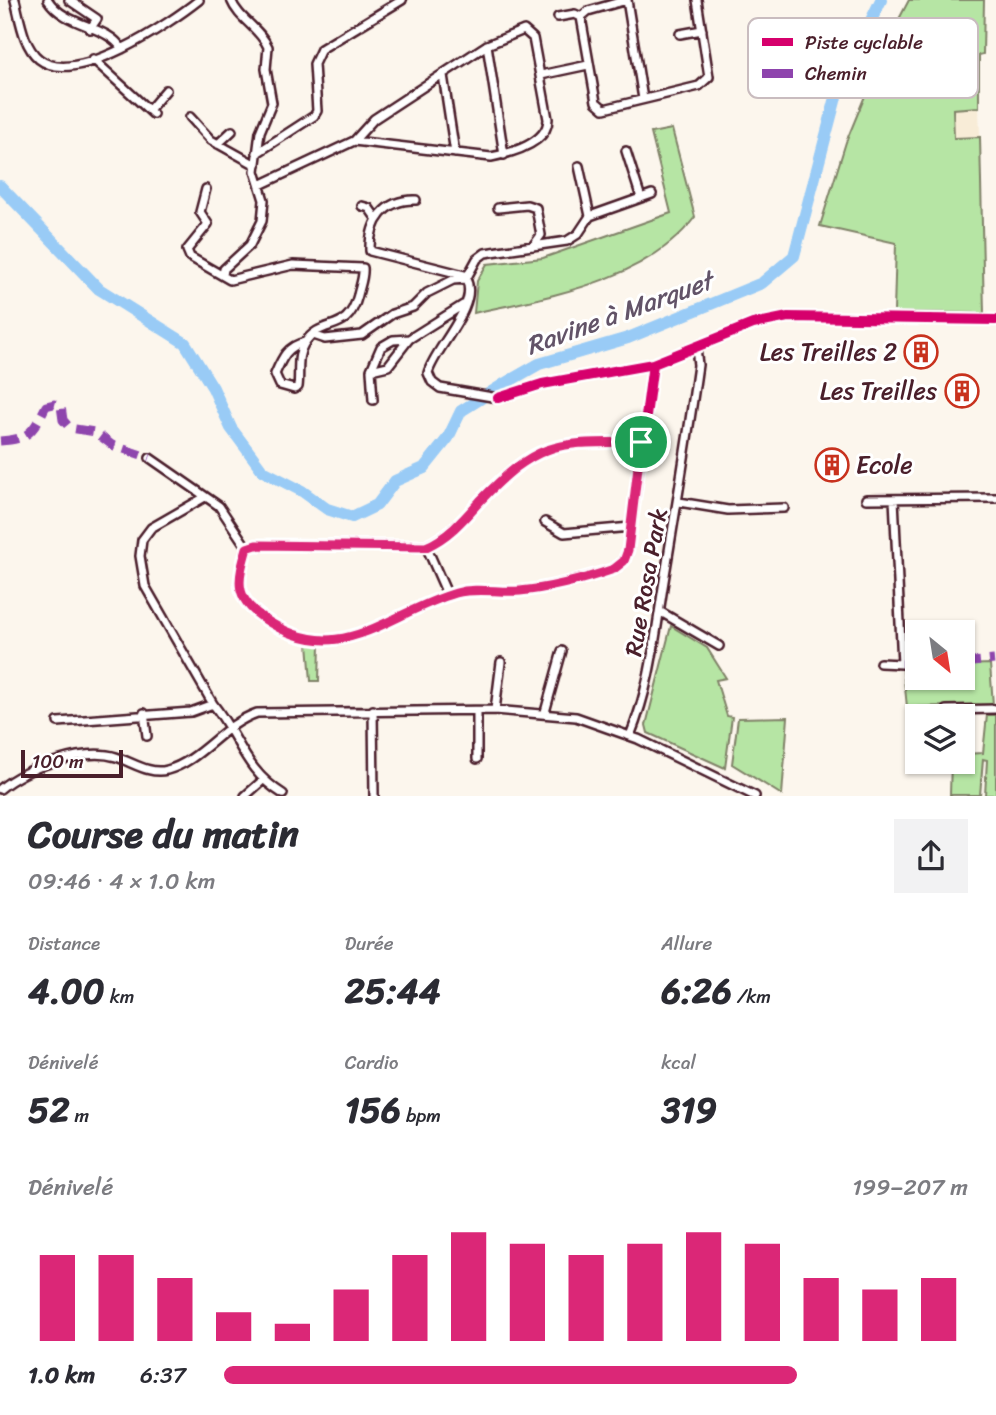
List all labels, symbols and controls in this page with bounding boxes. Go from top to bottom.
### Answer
legend [748,18,978,98]
text: Piste cyclable [805,26,923,59]
text: Chemin [805,57,867,90]
water label: Ravine à Marquet [519,256,723,368]
place label: Les Treilles 2 [760,331,897,373]
building icon: Les Treilles 2 [902,333,940,371]
place label: Les Treilles [820,370,937,412]
building icon: Les Treilles [943,372,981,410]
pin [611,412,671,472]
icon: arrive [622,423,660,461]
place label: Ecole [856,444,913,486]
building icon: Ecole [813,446,851,484]
street label: Rue Rosa Park [612,504,680,660]
north arrow [905,620,975,690]
map controls [905,620,975,774]
button: layers [905,704,975,774]
text: 100 m [32,745,84,778]
scale bar [21,746,122,778]
text: Course du matin [28,801,299,868]
button: share [894,819,968,893]
text: 09:46 · 4 × 1.0 km [28,861,216,902]
text: Distance [28,927,100,960]
text: Durée [345,927,394,960]
text: Allure [661,927,712,960]
text: 4.00 [28,960,105,1022]
text: 25:44 [345,960,441,1022]
text: 6:26 [661,960,732,1022]
text: km [105,980,134,1013]
text: /km [732,980,771,1013]
text: Dénivelé [28,1046,98,1079]
text: Cardio [345,1046,399,1079]
text: kcal [661,1046,696,1079]
text: 52 [28,1079,70,1141]
text: 156 [345,1079,401,1141]
text: 319 [661,1079,717,1141]
text: m [70,1099,89,1132]
text: bpm [401,1099,441,1132]
text: Dénivelé [28,1167,113,1208]
text: 199–207 m [852,1167,968,1208]
text: 1.0 km [28,1355,95,1396]
text: 6:37 [140,1355,186,1396]

